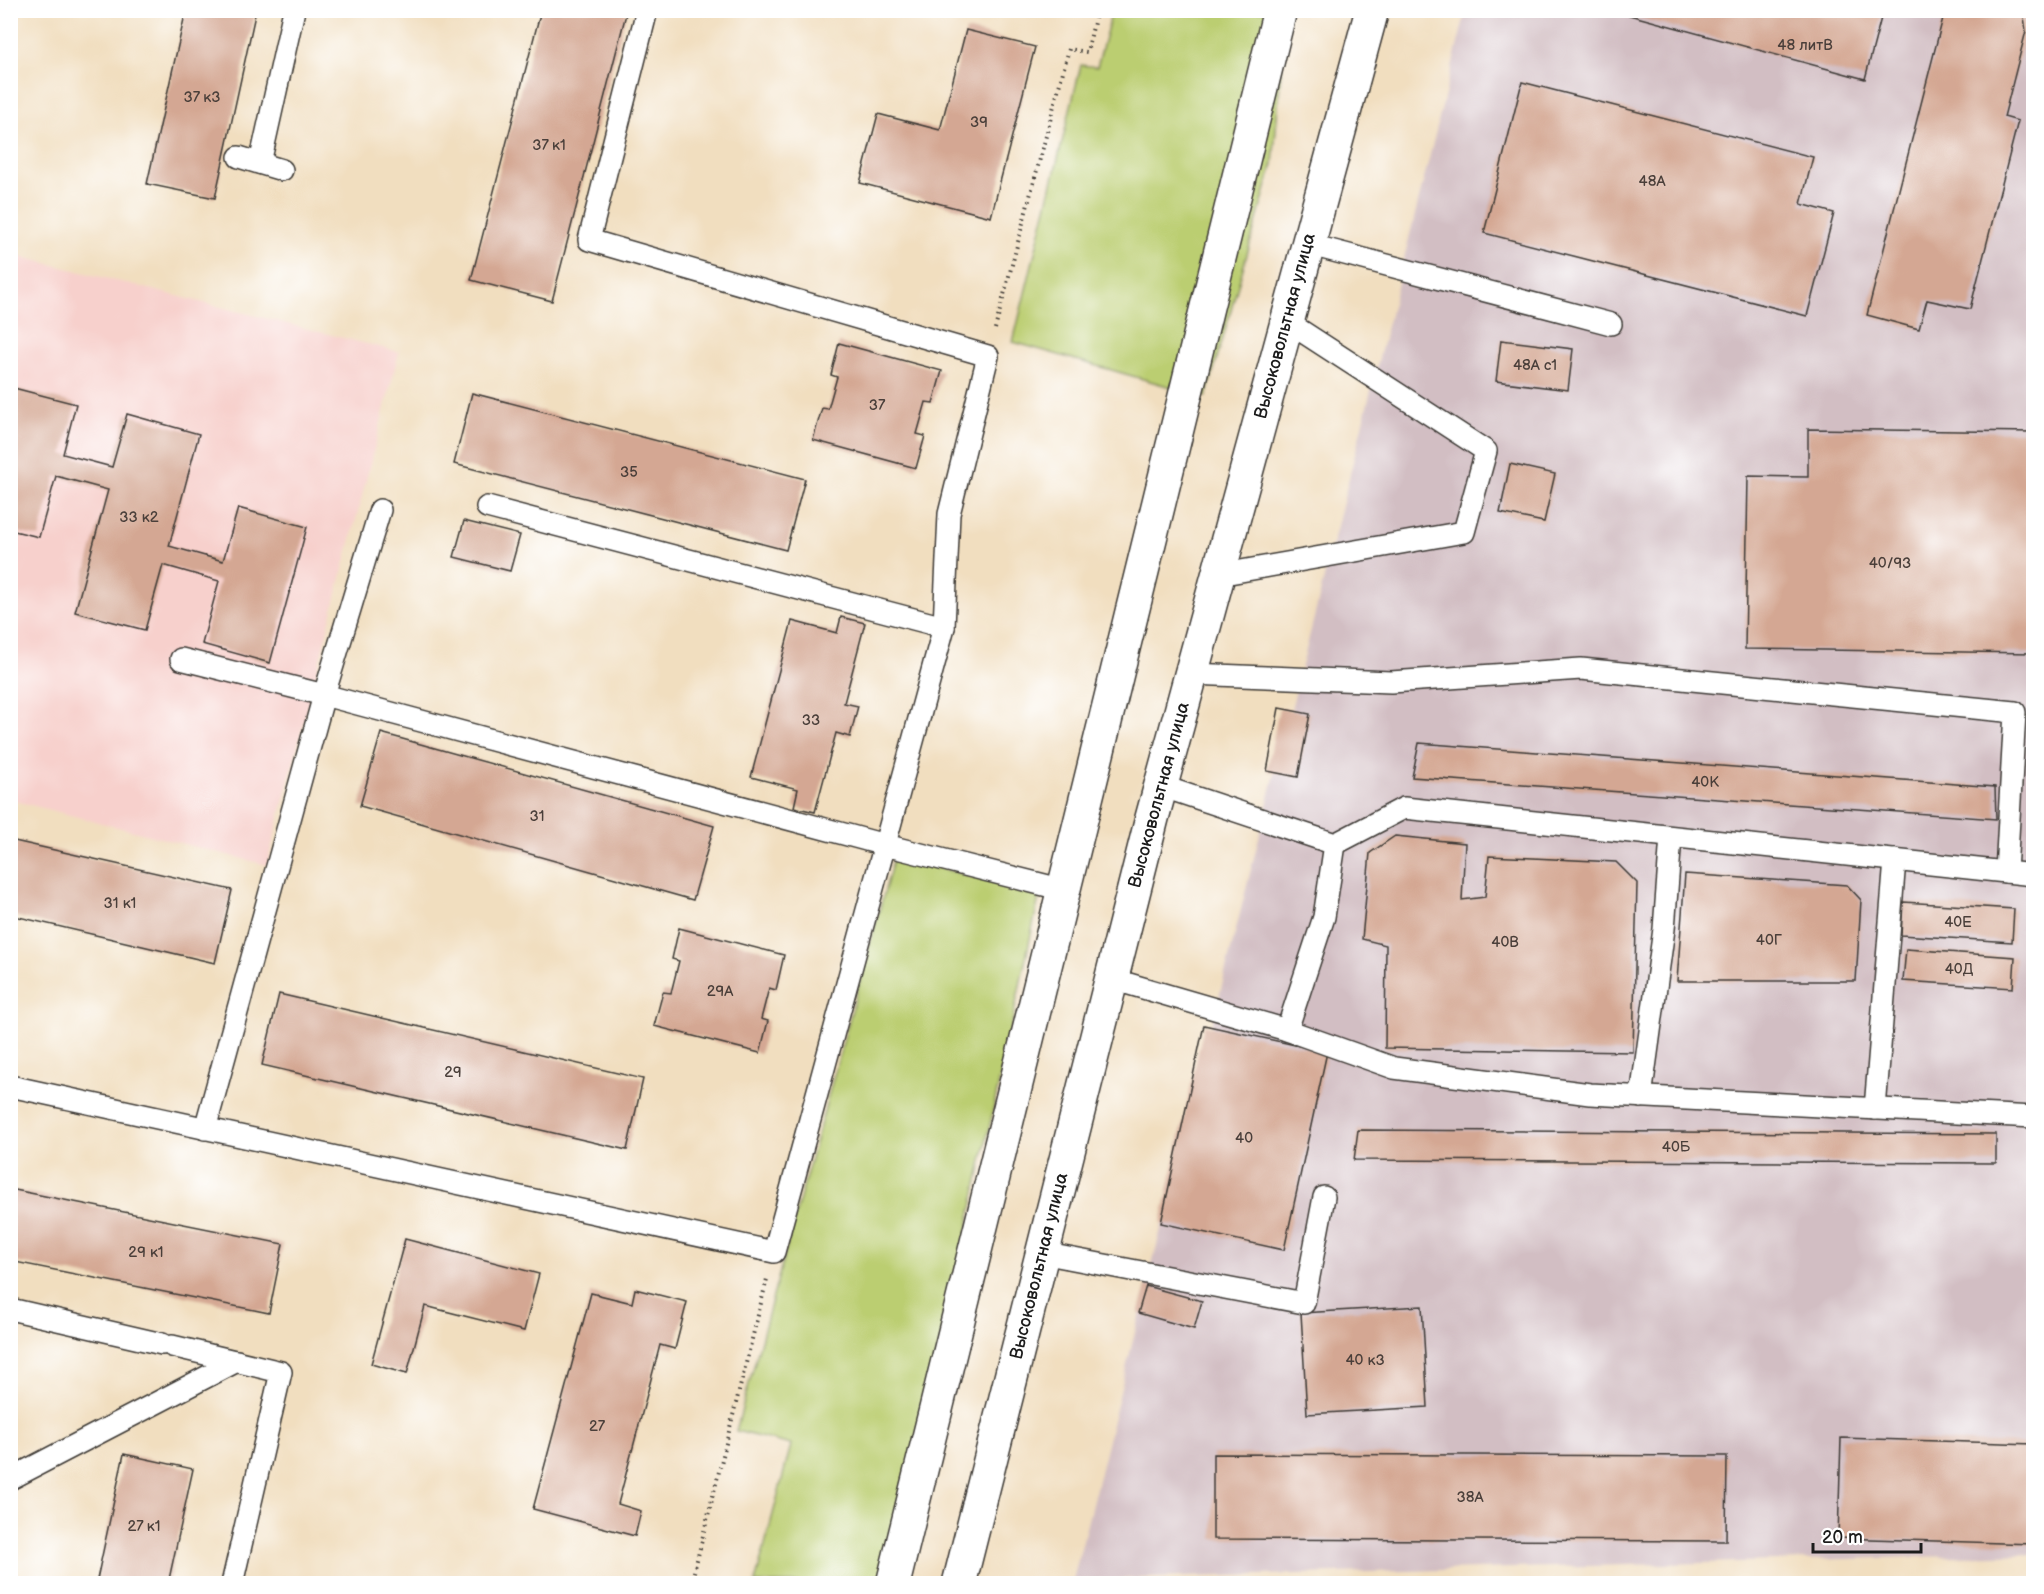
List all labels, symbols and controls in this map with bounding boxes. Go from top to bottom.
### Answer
house number: 48 литВ [1777,36,1833,55]
house number: 37 к3 [184,88,220,107]
house number: 39 [970,113,988,132]
house number: 37 к1 [532,136,566,155]
house number: 48А [1639,172,1666,191]
street label: Высоковольтная улица [1250,231,1320,421]
house number: 48А с1 [1513,356,1557,375]
house number: 37 [869,396,886,415]
house number: 35 [620,463,638,482]
house number: 33 к2 [119,508,159,527]
house number: 40/93 [1869,554,1911,573]
street label: Высоковольтная улица [1124,700,1194,890]
house number: 33 [802,711,820,730]
house number: 40К [1691,773,1719,792]
house number: 31 [529,807,545,826]
house number: 31 к1 [104,894,136,913]
house number: 40Е [1944,913,1972,932]
house number: 40Г [1756,931,1783,950]
house number: 40В [1491,933,1519,952]
house number: 40Д [1945,960,1974,979]
house number: 29А [707,982,734,1001]
house number: 29 [444,1063,462,1082]
house number: 40 [1235,1129,1253,1148]
house number: 40Б [1662,1138,1691,1157]
street label: Высоковольтная улица [1006,1170,1072,1361]
house number: 29 к1 [128,1243,164,1262]
house number: 40 к3 [1345,1351,1385,1370]
house number: 27 [589,1417,606,1436]
house number: 38А [1456,1488,1484,1507]
scale bar [1813,1516,1921,1554]
house number: 27 к1 [127,1517,161,1536]
text: 20 m [1822,1527,1863,1548]

